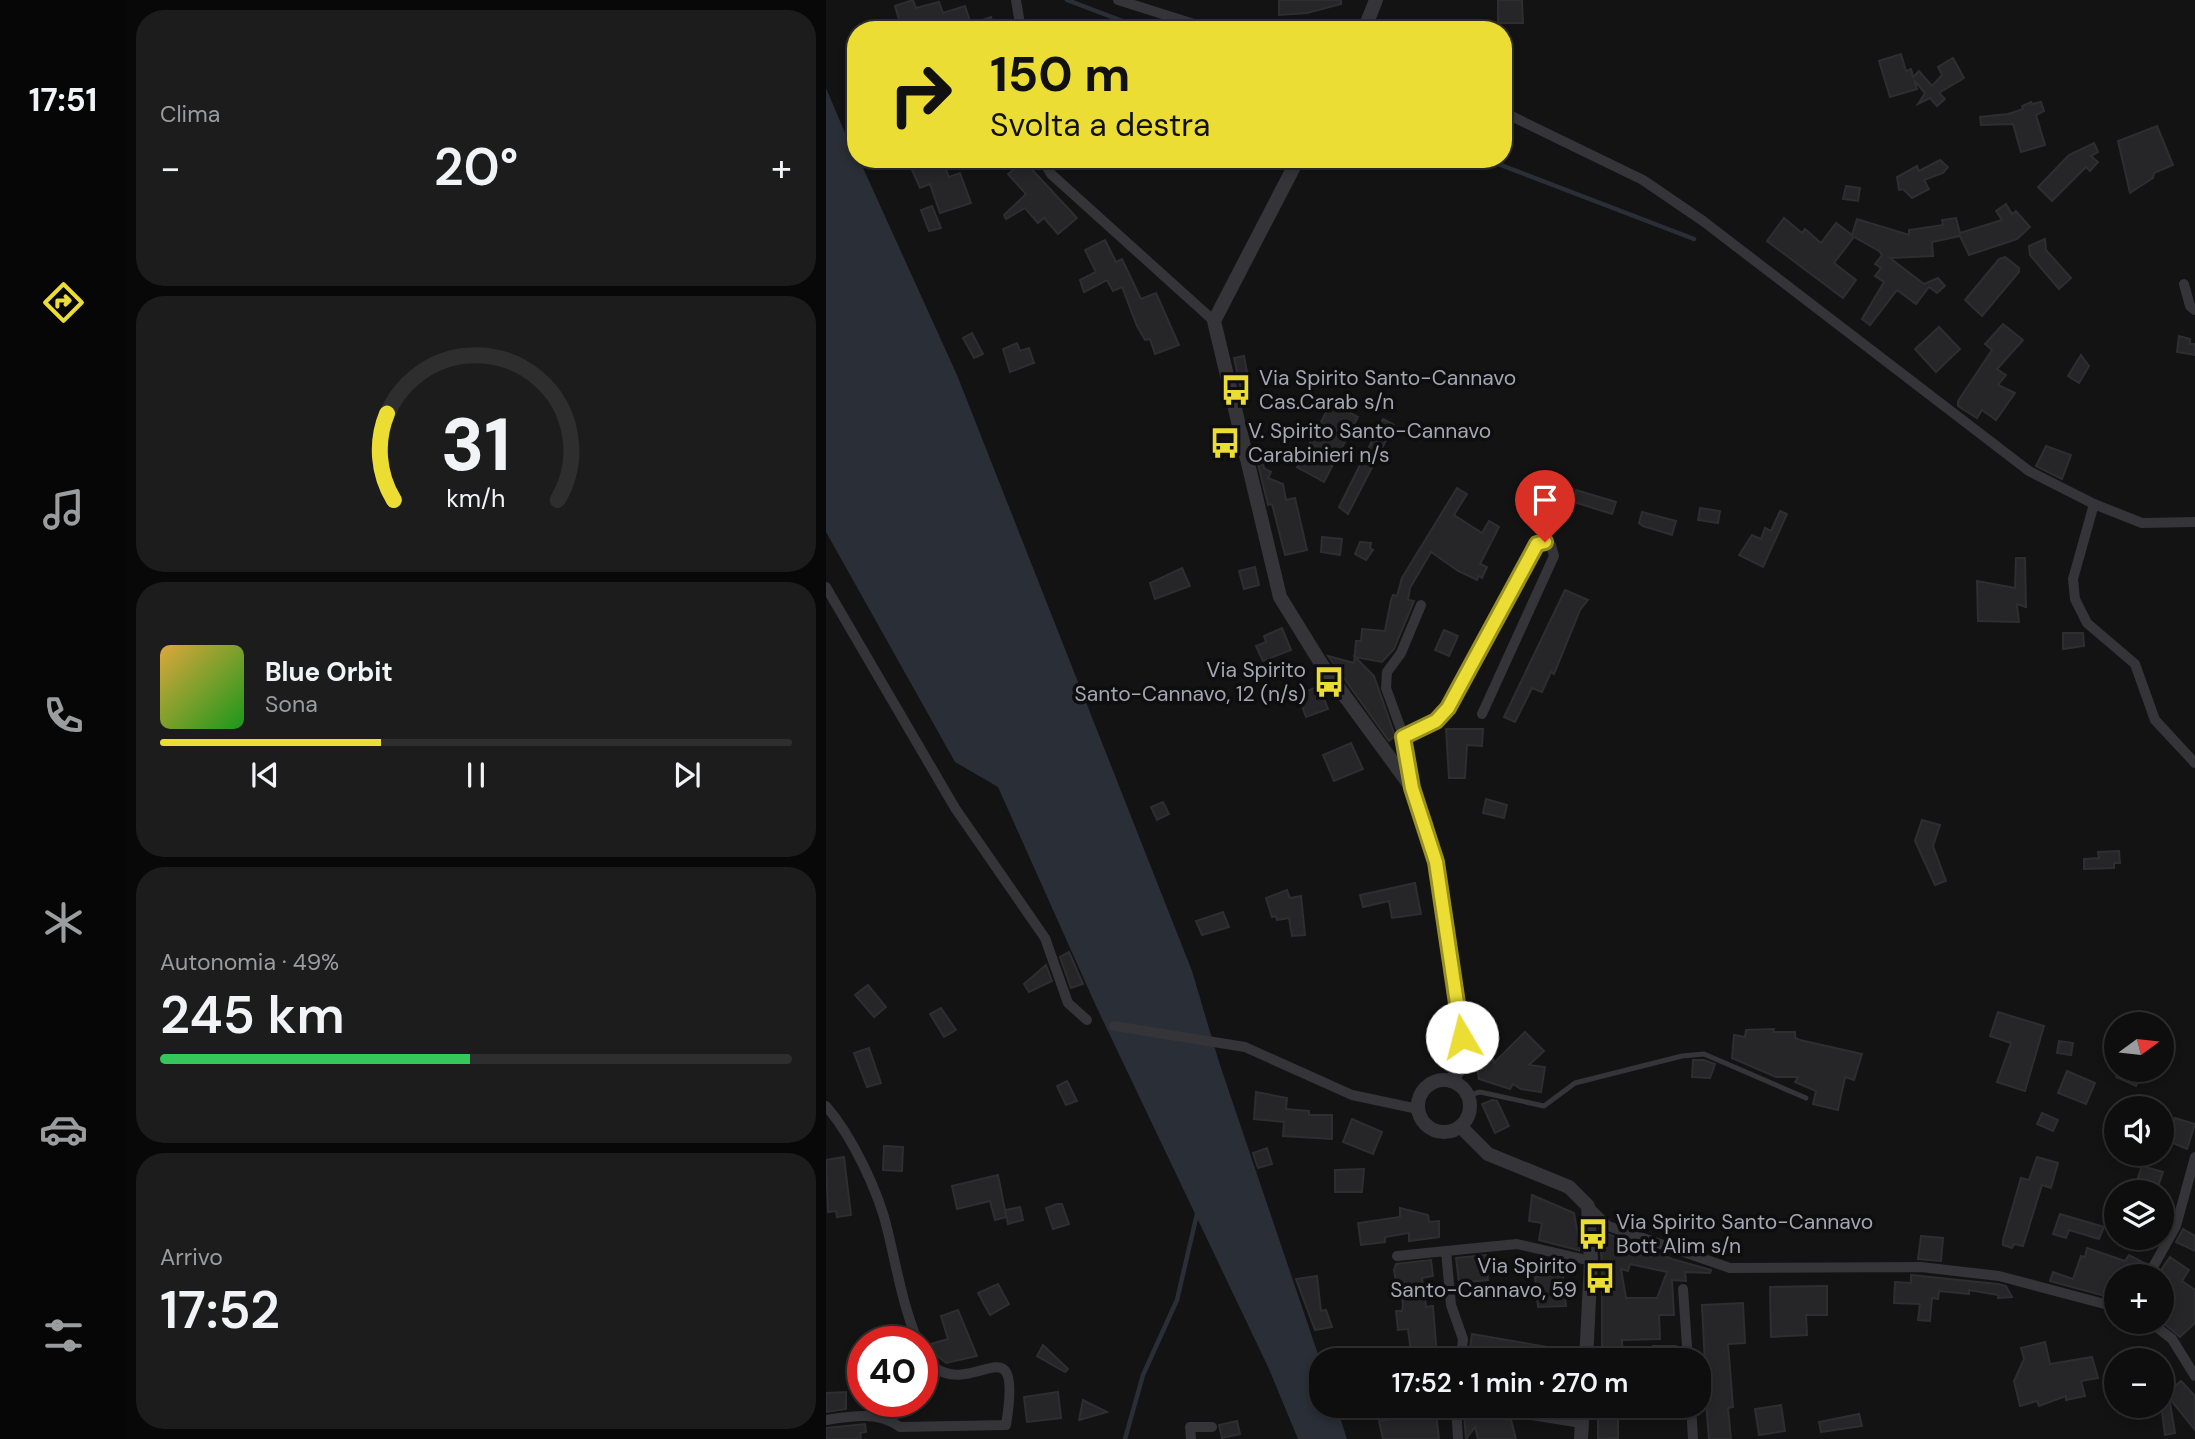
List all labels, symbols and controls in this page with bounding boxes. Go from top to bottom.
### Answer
text: 150 m [990,42,1130,106]
icon: right [875,49,966,140]
text: 17:51 [29,79,97,121]
text: Clima [160,99,220,129]
text: Svolta a destra [990,104,1211,146]
text: 20° [434,133,518,201]
text: − [160,143,181,193]
text: + [771,143,792,193]
icon: directions [39,278,88,327]
place label: Via Spirito Santo-Cannavo Cas.Carab s/n [1259,364,1516,416]
bus stop icon: Via Spirito Santo-Cannavo Cas.Carab s/n [1219,373,1253,407]
text: 31 [441,398,511,493]
place label: V. Spirito Santo-Cannavo Carabinieri n/s [1248,417,1491,469]
bus stop icon: V. Spirito Santo-Cannavo Carabinieri n/s [1208,426,1242,460]
pin [1515,470,1575,542]
text: km/h [446,481,506,514]
icon: arrive [1526,481,1564,519]
icon: music [39,485,88,534]
text: Blue Orbit [265,655,393,689]
place label: Via Spirito Santo-Cannavo, 12 (n/s) [1075,656,1306,708]
bus stop icon: Via Spirito Santo-Cannavo, 12 (n/s) [1312,665,1346,699]
text: Sona [265,689,318,719]
icon: phone [39,691,88,740]
icon: previous [246,756,284,794]
icon: pause [457,756,495,794]
icon: next [668,756,706,794]
icon: climate [39,898,88,947]
text: Autonomia · 49% [160,947,339,977]
text: 245 km [160,981,345,1049]
position arrow [1425,1000,1499,1074]
north arrow [2104,1012,2174,1082]
map controls [2104,1012,2174,1418]
button: sound [2104,1096,2174,1166]
icon: car [39,1105,88,1154]
button: layers [2104,1180,2174,1250]
place label: Via Spirito Santo-Cannavo Bott Alim s/n [1616,1208,1873,1260]
bus stop icon: Via Spirito Santo-Cannavo Bott Alim s/n [1576,1217,1610,1251]
text: Arrivo [160,1242,223,1272]
place label: Via Spirito Santo-Cannavo, 59 [1390,1252,1577,1304]
bus stop icon: Via Spirito Santo-Cannavo, 59 [1583,1261,1617,1295]
button: + [2104,1264,2174,1334]
text: 17:52 [160,1276,280,1344]
icon: filters [39,1311,88,1360]
speed limit sign: 40 [847,1326,938,1417]
button: − [2104,1348,2174,1418]
text: 17:52 · 1 min · 270 m [1392,1366,1628,1400]

